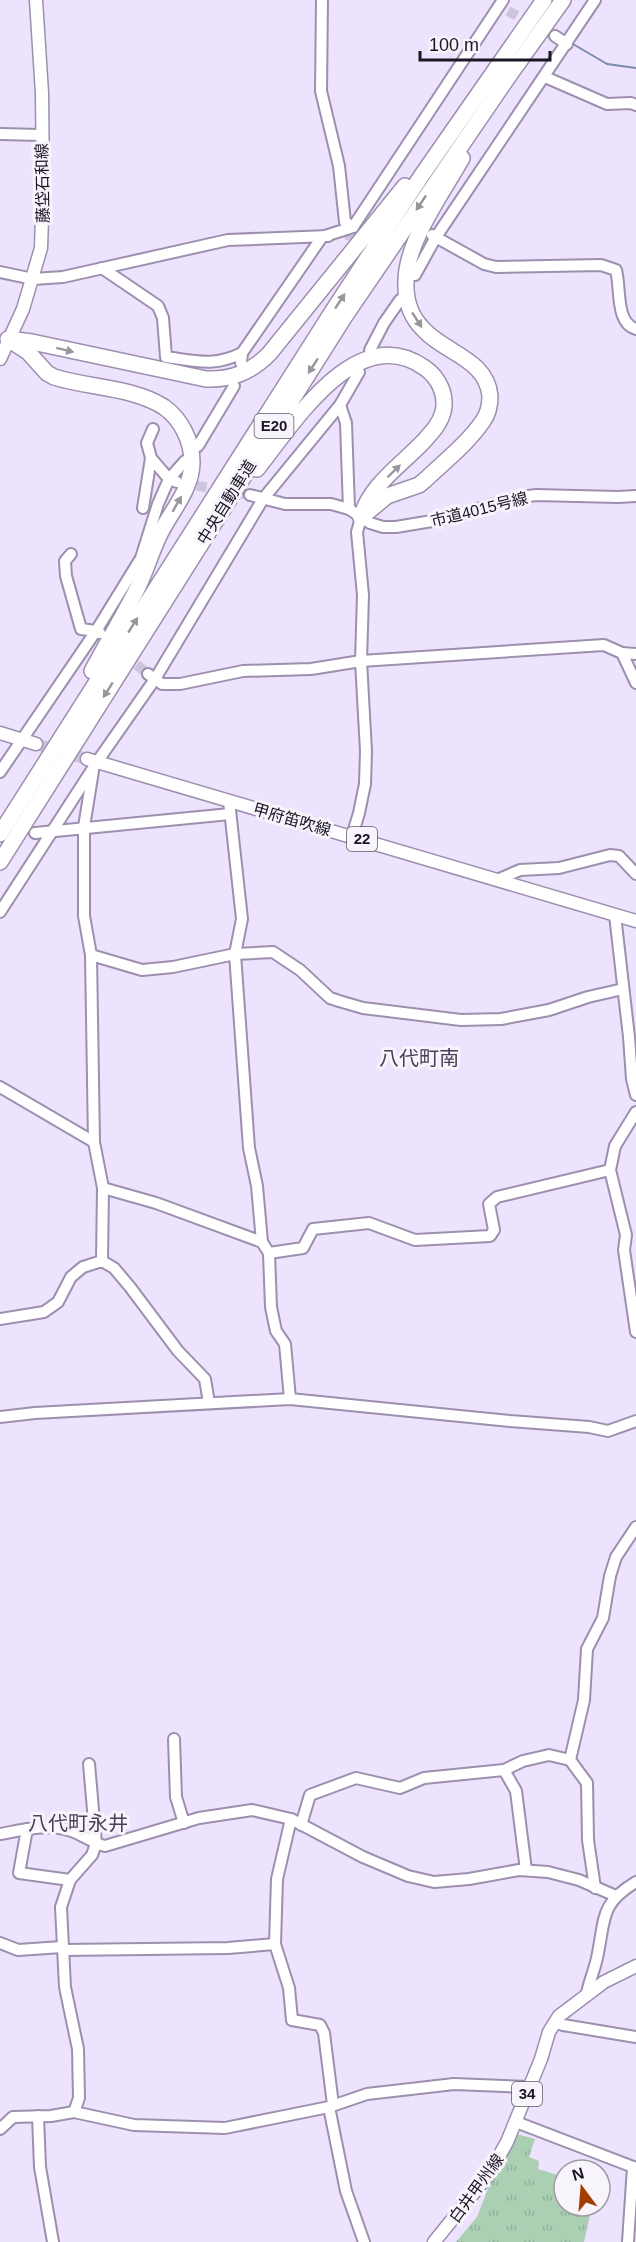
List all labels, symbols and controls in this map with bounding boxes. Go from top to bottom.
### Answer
scale bar [420,24,550,62]
text: 100 m [429,35,479,55]
street label: 藤垈石和線 [33,143,52,223]
one-way arrow [416,195,427,211]
one-way arrow [334,294,346,310]
one-way arrow [411,312,423,328]
one-way arrow [56,345,75,355]
one-way arrow [308,357,319,374]
road number: E20 [254,414,294,438]
street label: 中央自動車道 [194,457,259,547]
one-way arrow [386,465,400,479]
street label: 市道4015号線 [429,489,530,530]
one-way arrow [172,495,182,512]
one-way arrow [127,617,138,633]
one-way arrow [103,682,114,698]
street label: 甲府笛吹線 [251,800,333,839]
road number: 22 [347,827,377,851]
district label: 八代町南 [379,1047,459,1069]
district label: 八代町永井 [28,1812,128,1834]
road number: 34 [512,2082,542,2106]
street label: 白井甲州線 [446,2151,507,2226]
north arrow [552,2158,612,2218]
text: N [570,2164,586,2184]

